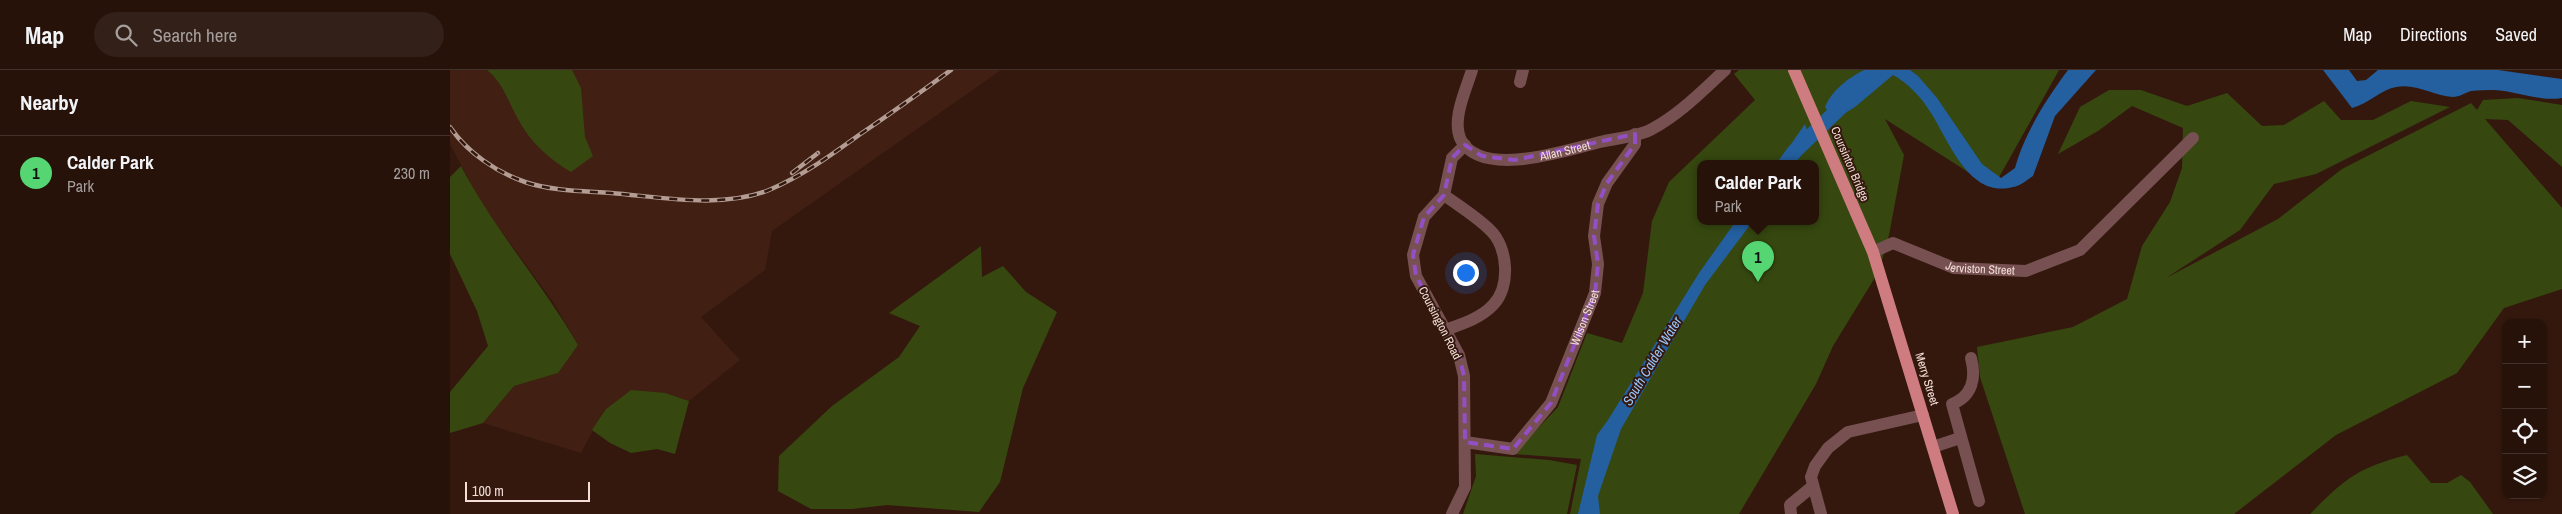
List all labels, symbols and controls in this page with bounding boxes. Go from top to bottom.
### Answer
search box [94,12,444,57]
text: Map [25,19,64,51]
icon: search [112,21,140,49]
text: Search here [152,22,237,48]
text: Map [2343,22,2372,47]
text: Directions [2400,22,2467,47]
text: Saved [2495,22,2537,47]
text: Nearby [20,88,78,117]
street label: Coursinton Bridge [1827,124,1873,204]
street label: Allan Street [1538,137,1592,165]
text: Calder Park [67,149,154,175]
popup [1697,160,1819,225]
text: 1 [32,162,40,184]
text: 230 m [394,162,430,184]
text: Calder Park [1715,169,1801,195]
text: Park [67,175,94,197]
text: Park [1715,195,1742,217]
pin: 1 [1742,241,1774,282]
street label: Jerviston Street [1943,257,2015,279]
your location [1453,260,1479,286]
street label: Coursington Road [1415,284,1465,362]
street label: Wilson Street [1567,289,1603,348]
water label: South Calder Water [1618,312,1686,409]
map controls [2502,319,2547,499]
button: + [2502,319,2547,364]
street label: Merry Street [1911,351,1943,407]
button: − [2502,364,2547,409]
button: locate [2502,409,2547,454]
button: layers [2502,454,2547,499]
scale bar [465,479,590,502]
text: 100 m [472,482,504,500]

